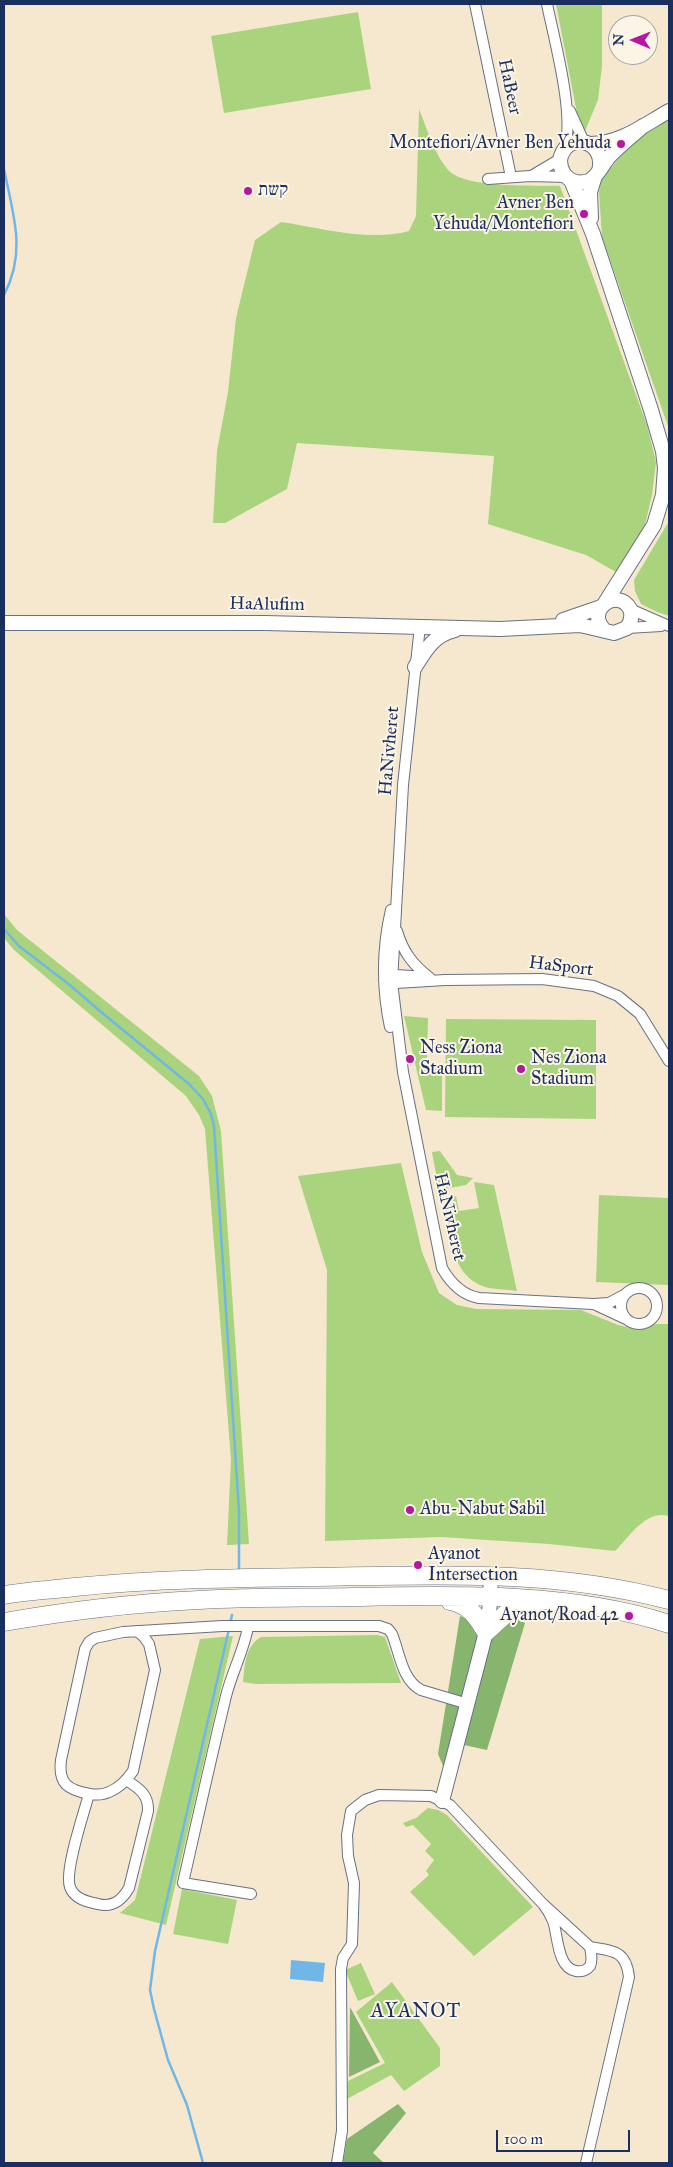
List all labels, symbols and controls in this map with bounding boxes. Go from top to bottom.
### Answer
north arrow [608,15,658,65]
text: N [610,34,627,46]
street label: HaBeer [493,57,525,117]
place label: Montefiori/Avner Ben Yehuda [389,133,611,155]
marker: Montefiori/Avner Ben Yehuda [615,138,627,150]
place label: קשת [258,180,288,202]
marker: קשת [242,185,254,197]
place label: Avner Ben Yehuda/Montefiori [433,193,574,235]
marker: Avner Ben Yehuda/Montefiori [578,208,590,220]
street label: HaAlufim [229,594,305,616]
street label: HaNivheret [375,705,405,797]
street label: HaSport [528,952,594,982]
place label: Ness Ziona Stadium [420,1038,502,1080]
place label: Nes Ziona Stadium [531,1048,607,1090]
marker: Ness Ziona Stadium [404,1053,416,1065]
marker: Nes Ziona Stadium [515,1063,527,1075]
street label: HaNivheret [428,1171,470,1263]
place label: Abu-Nabut Sabil [420,1499,545,1521]
marker: Abu-Nabut Sabil [404,1504,416,1516]
place label: Ayanot Intersection [428,1544,518,1586]
marker: Ayanot Intersection [412,1559,424,1571]
place label: Ayanot/Road 42 [500,1605,619,1627]
marker: Ayanot/Road 42 [623,1610,635,1622]
district label: AYANOT [370,2000,462,2024]
scale bar [498,2120,632,2152]
text: 100 m [504,2130,543,2148]

